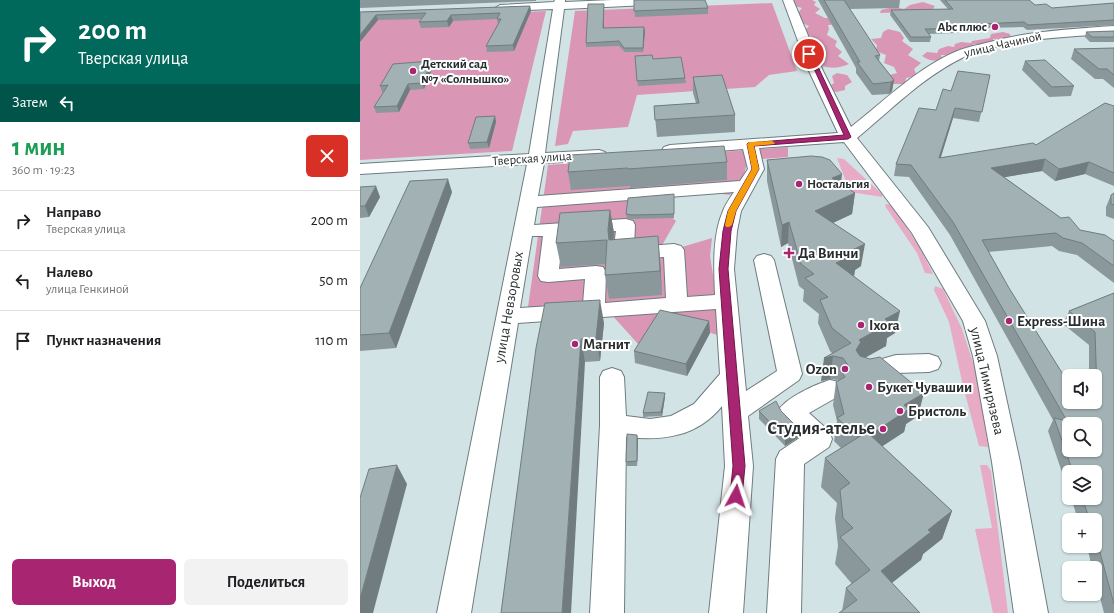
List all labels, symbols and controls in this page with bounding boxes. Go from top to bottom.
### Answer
icon: right [12,16,64,68]
text: 200 m [78,17,147,45]
place label: Аbc плюс [937,21,987,34]
marker: Аbc плюс [990,22,1000,32]
street label: улица Чачиной [962,30,1043,60]
pin [792,37,826,71]
icon: arrive [798,43,820,65]
text: Тверская улица [78,50,188,68]
place label: Детский сад №7 «Солнышко» [421,58,509,86]
marker: Детский сад №7 «Солнышко» [408,66,418,76]
icon: left [56,92,78,114]
text: Затем [12,95,48,110]
button: close [306,135,348,177]
text: 1 мин [12,136,66,160]
street label: Тверская улица [492,150,572,168]
text: 360 m · 19:23 [12,164,75,177]
place label: Ностальгия [807,178,869,191]
marker: Ностальгия [794,179,804,189]
text: Направо [46,205,101,220]
icon: right [12,210,34,232]
text: 200 m [311,213,348,228]
text: Тверская улица [46,223,126,236]
place label: Да Винчи [798,246,858,261]
marker: Да Винчи [783,247,795,259]
street label: улица Невзоровых [492,250,526,365]
text: Налево [46,265,93,280]
icon: left [12,270,34,292]
text: 50 m [319,273,348,288]
text: улица Генкиной [46,283,129,296]
place label: Express-Шина [1017,314,1105,329]
marker: Express-Шина [1004,316,1014,326]
place label: Ixora [869,318,900,333]
marker: Ixora [856,320,866,330]
street label: улица Тимирязева [967,325,1007,436]
icon: arrive [12,330,34,352]
text: Пункт назначения [46,333,161,348]
text: 110 m [315,333,348,348]
place label: Магнит [583,337,630,352]
marker: Магнит [570,339,580,349]
place label: Ozon [806,362,837,377]
marker: Ozon [840,364,850,374]
map controls [1062,369,1102,601]
button: sound [1062,369,1102,409]
place label: Букет Чувашии [877,380,972,395]
marker: Букет Чувашии [864,382,874,392]
place label: Бристоль [908,404,966,419]
marker: Бристоль [895,406,905,416]
button: search [1062,417,1102,457]
place label: Студия-ателье [767,420,875,438]
marker: Студия-ателье [878,424,888,434]
button: layers [1062,465,1102,505]
position arrow [715,475,757,517]
button: + [1062,513,1102,553]
button: Выход [12,559,176,605]
button: Поделиться [184,559,348,605]
button: − [1062,561,1102,601]

